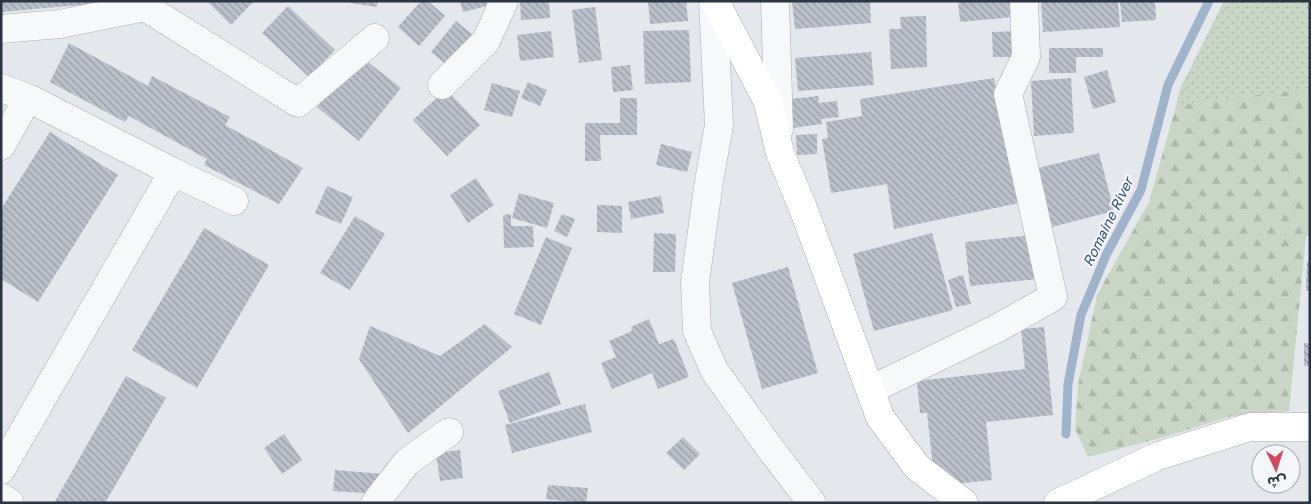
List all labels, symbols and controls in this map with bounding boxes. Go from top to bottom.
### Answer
water label: Romaine River [1079,172,1137,269]
north arrow [1251,444,1301,494]
text: ش [1267,473,1287,492]

